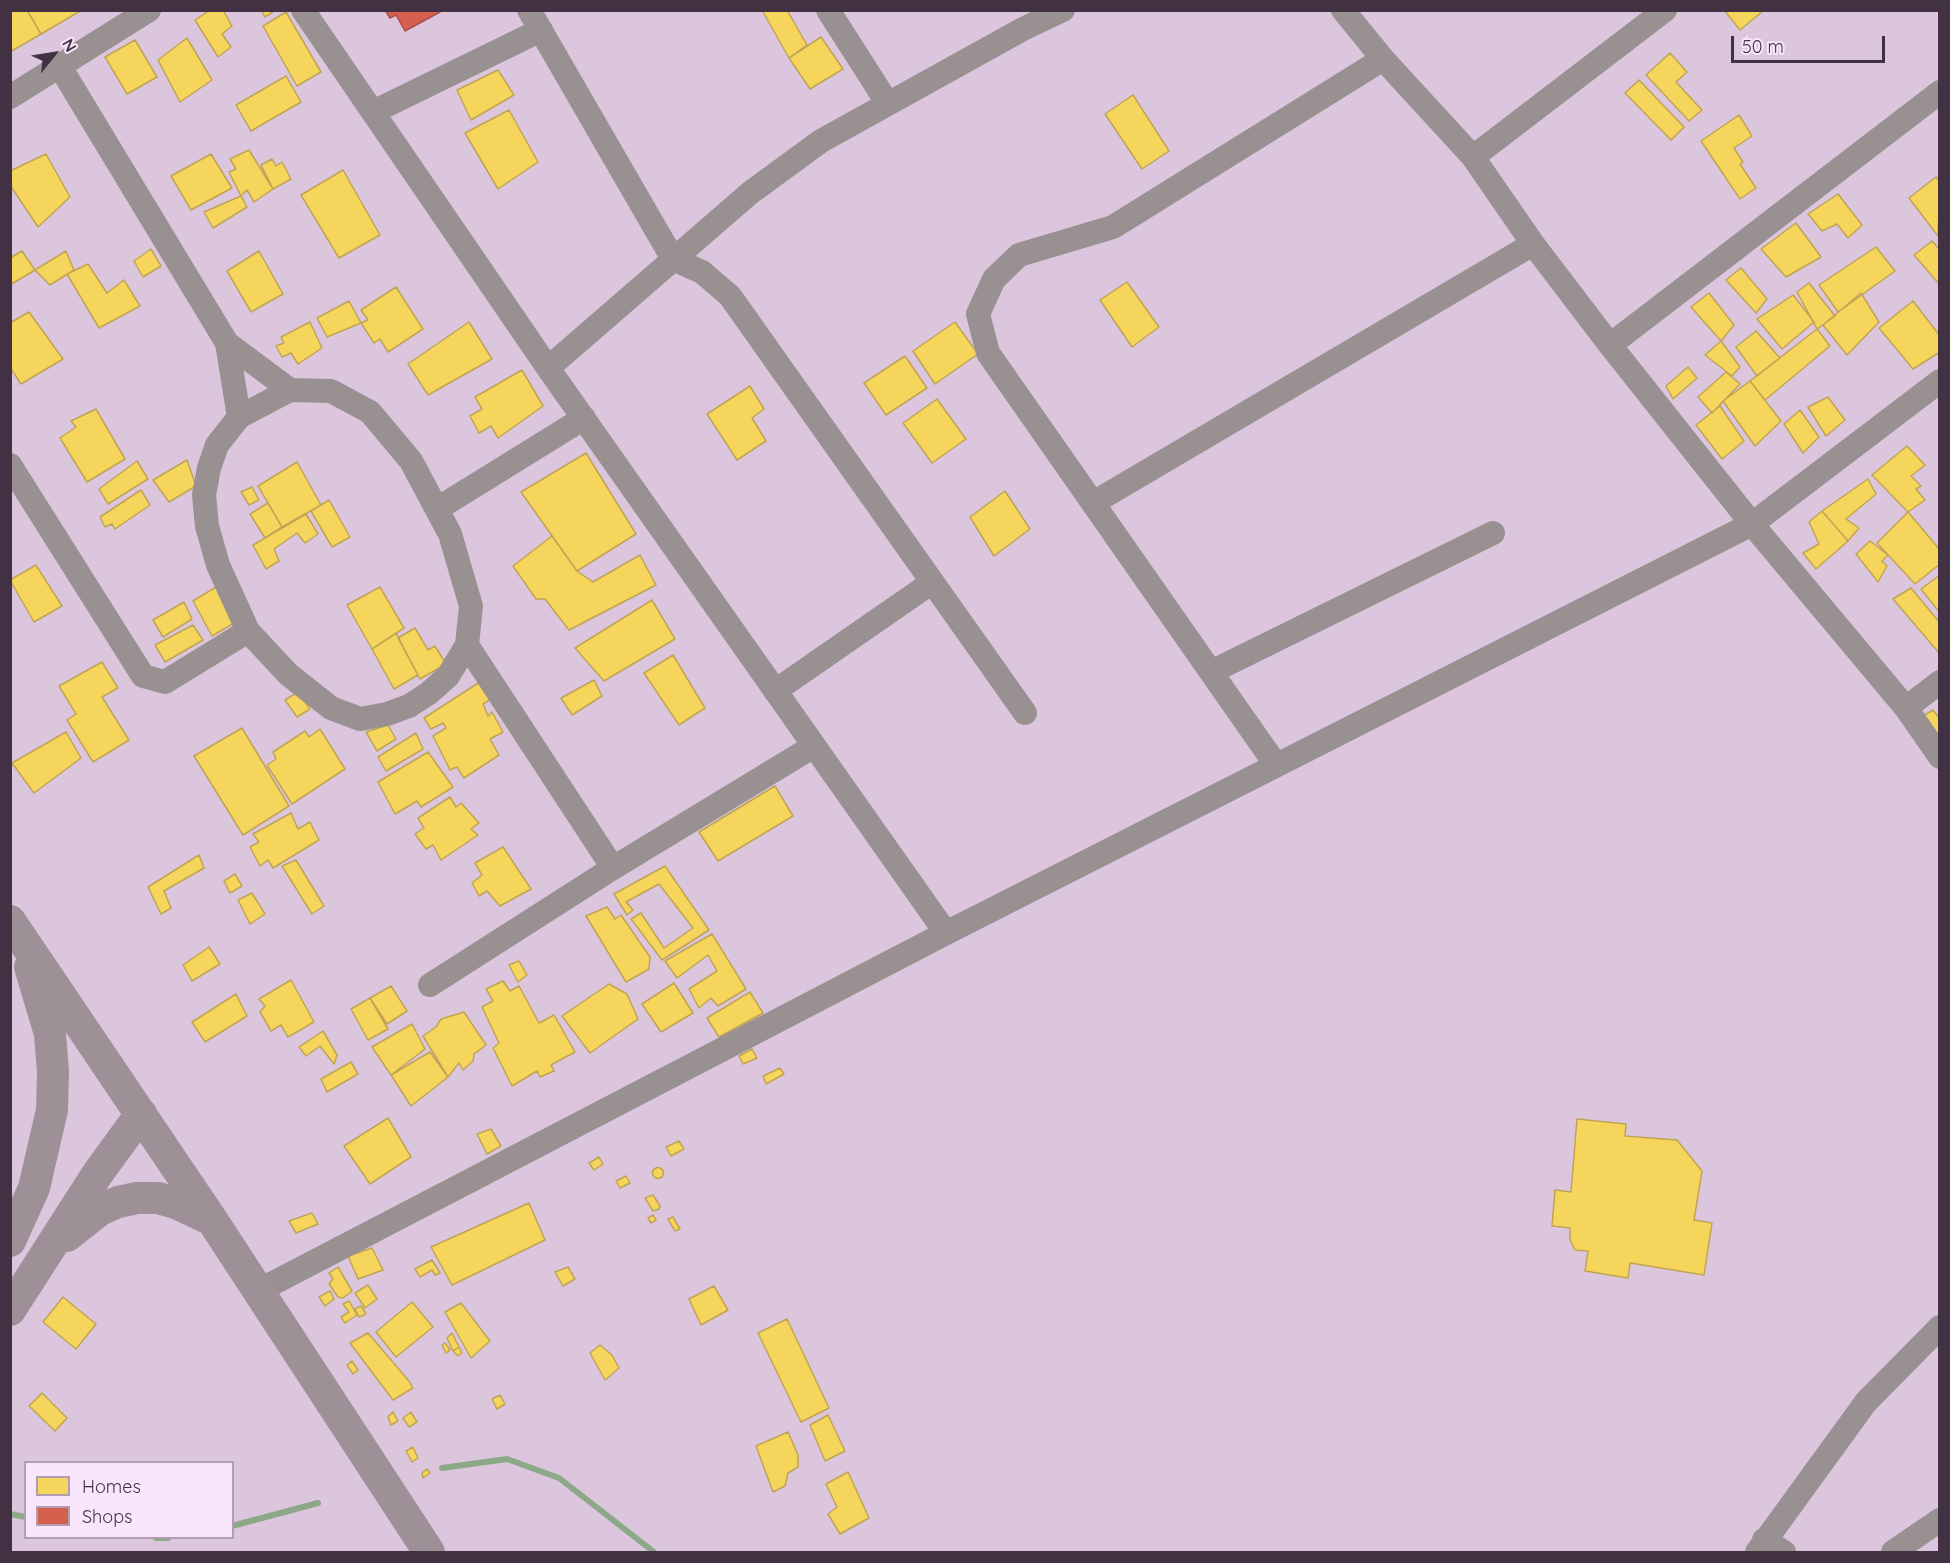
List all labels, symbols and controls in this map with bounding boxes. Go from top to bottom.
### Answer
north arrow [24,24,84,84]
scale bar [1734,24,1888,62]
text: N [58,35,81,55]
text: 50 m [1742,35,1784,58]
legend [24,1461,234,1539]
text: Homes [82,1475,141,1498]
text: Shops [82,1505,133,1528]

